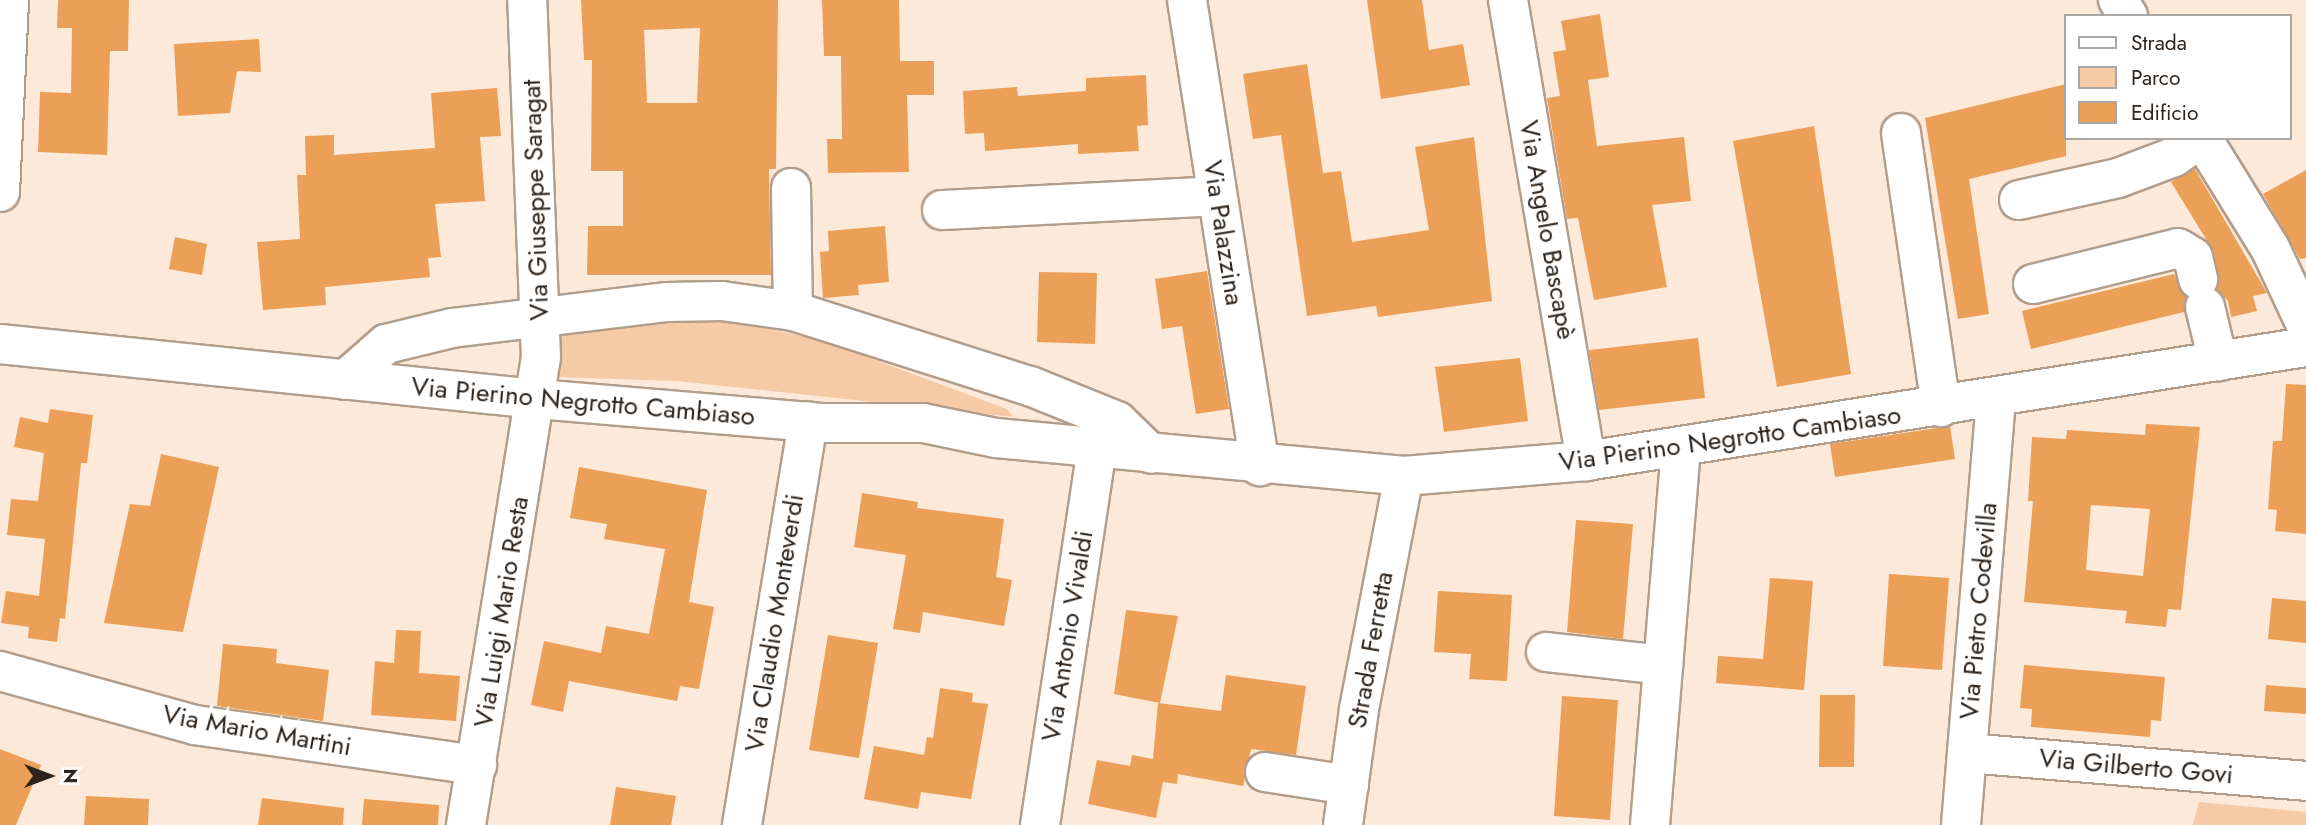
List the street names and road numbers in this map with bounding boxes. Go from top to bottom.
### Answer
street label: Via Giuseppe Saragat [516,79,556,321]
street label: Via Angelo Bascapè [1512,118,1582,342]
street label: Via Palazzina [1196,158,1250,308]
street label: Via Pierino Negrotto Cambiaso [410,371,756,433]
street label: Via Pierino Negrotto Cambiaso [1557,400,1903,478]
street label: Via Claudio Monteverdi [739,492,811,754]
street label: Via Luigi Mario Resta [468,494,536,730]
street label: Via Pietro Codevilla [1954,501,2004,721]
street label: Via Antonio Vivaldi [1036,528,1100,744]
street label: Strada Ferretta [1342,569,1400,731]
street label: Via Mario Martini [160,699,354,763]
street label: Via Gilberto Govi [2038,743,2234,791]

